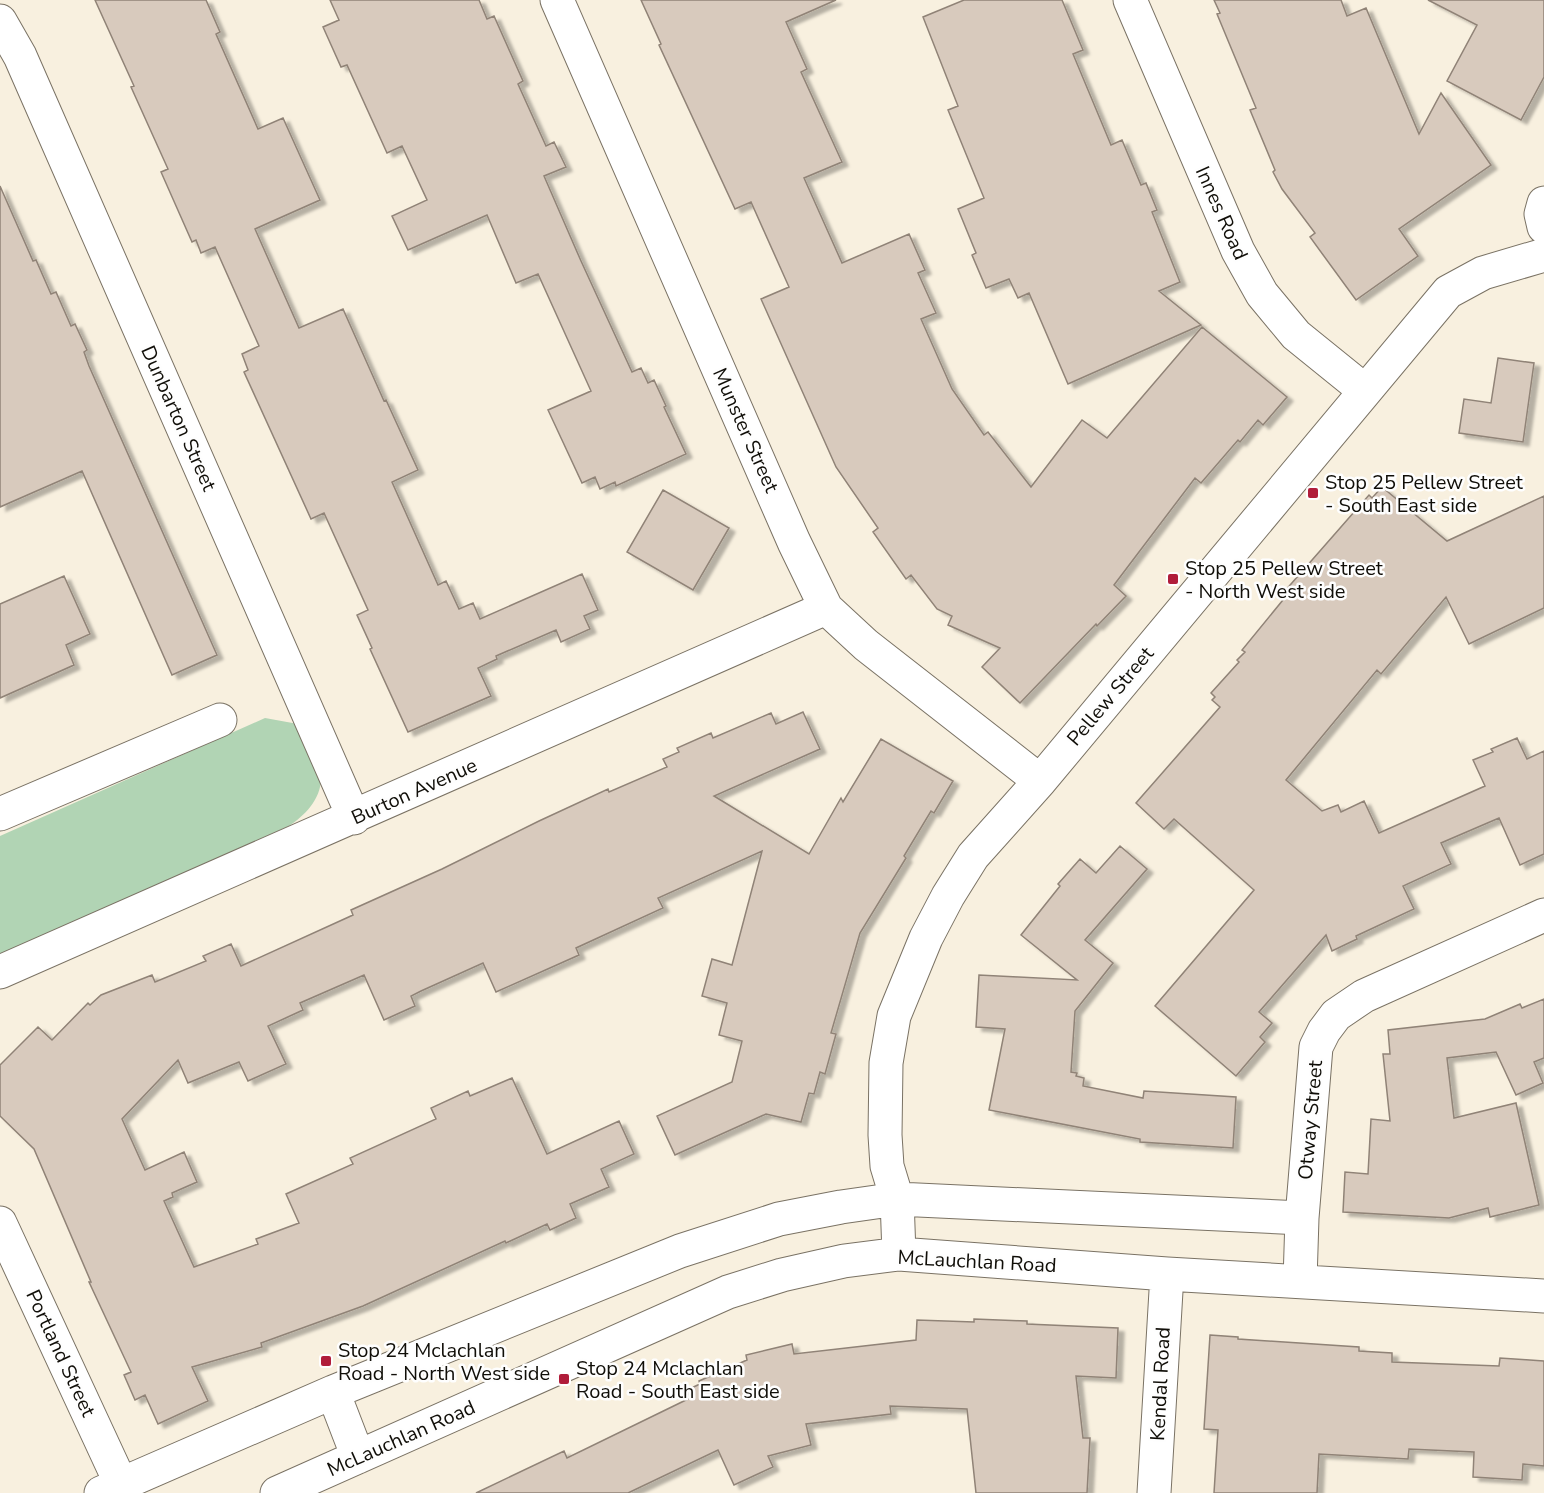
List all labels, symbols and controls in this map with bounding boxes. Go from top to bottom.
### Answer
street label: Innes Road [1189,162,1254,264]
street label: Dunbarton Street [134,341,223,496]
street label: Munster Street [706,364,785,498]
place label: Stop 25 Pellew Street - South East side [1325,469,1524,519]
marker: Stop 25 Pellew Street - South East side [1306,486,1320,500]
place label: Stop 25 Pellew Street - North West side [1185,555,1384,605]
marker: Stop 25 Pellew Street - North West side [1166,572,1180,586]
street label: Pellew Street [1061,640,1160,752]
street label: Burton Avenue [347,752,481,831]
street label: Otway Street [1292,1058,1329,1181]
street label: McLauchlan Road [897,1244,1057,1279]
street label: Portland Street [19,1285,102,1422]
street label: Kendal Road [1144,1326,1177,1442]
place label: Stop 24 Mclachlan Road - North West side [338,1337,550,1387]
marker: Stop 24 Mclachlan Road - North West side [319,1354,333,1368]
place label: Stop 24 Mclachlan Road - South East side [576,1355,780,1405]
marker: Stop 24 Mclachlan Road - South East side [557,1372,571,1386]
street label: McLauchlan Road [323,1394,479,1483]

